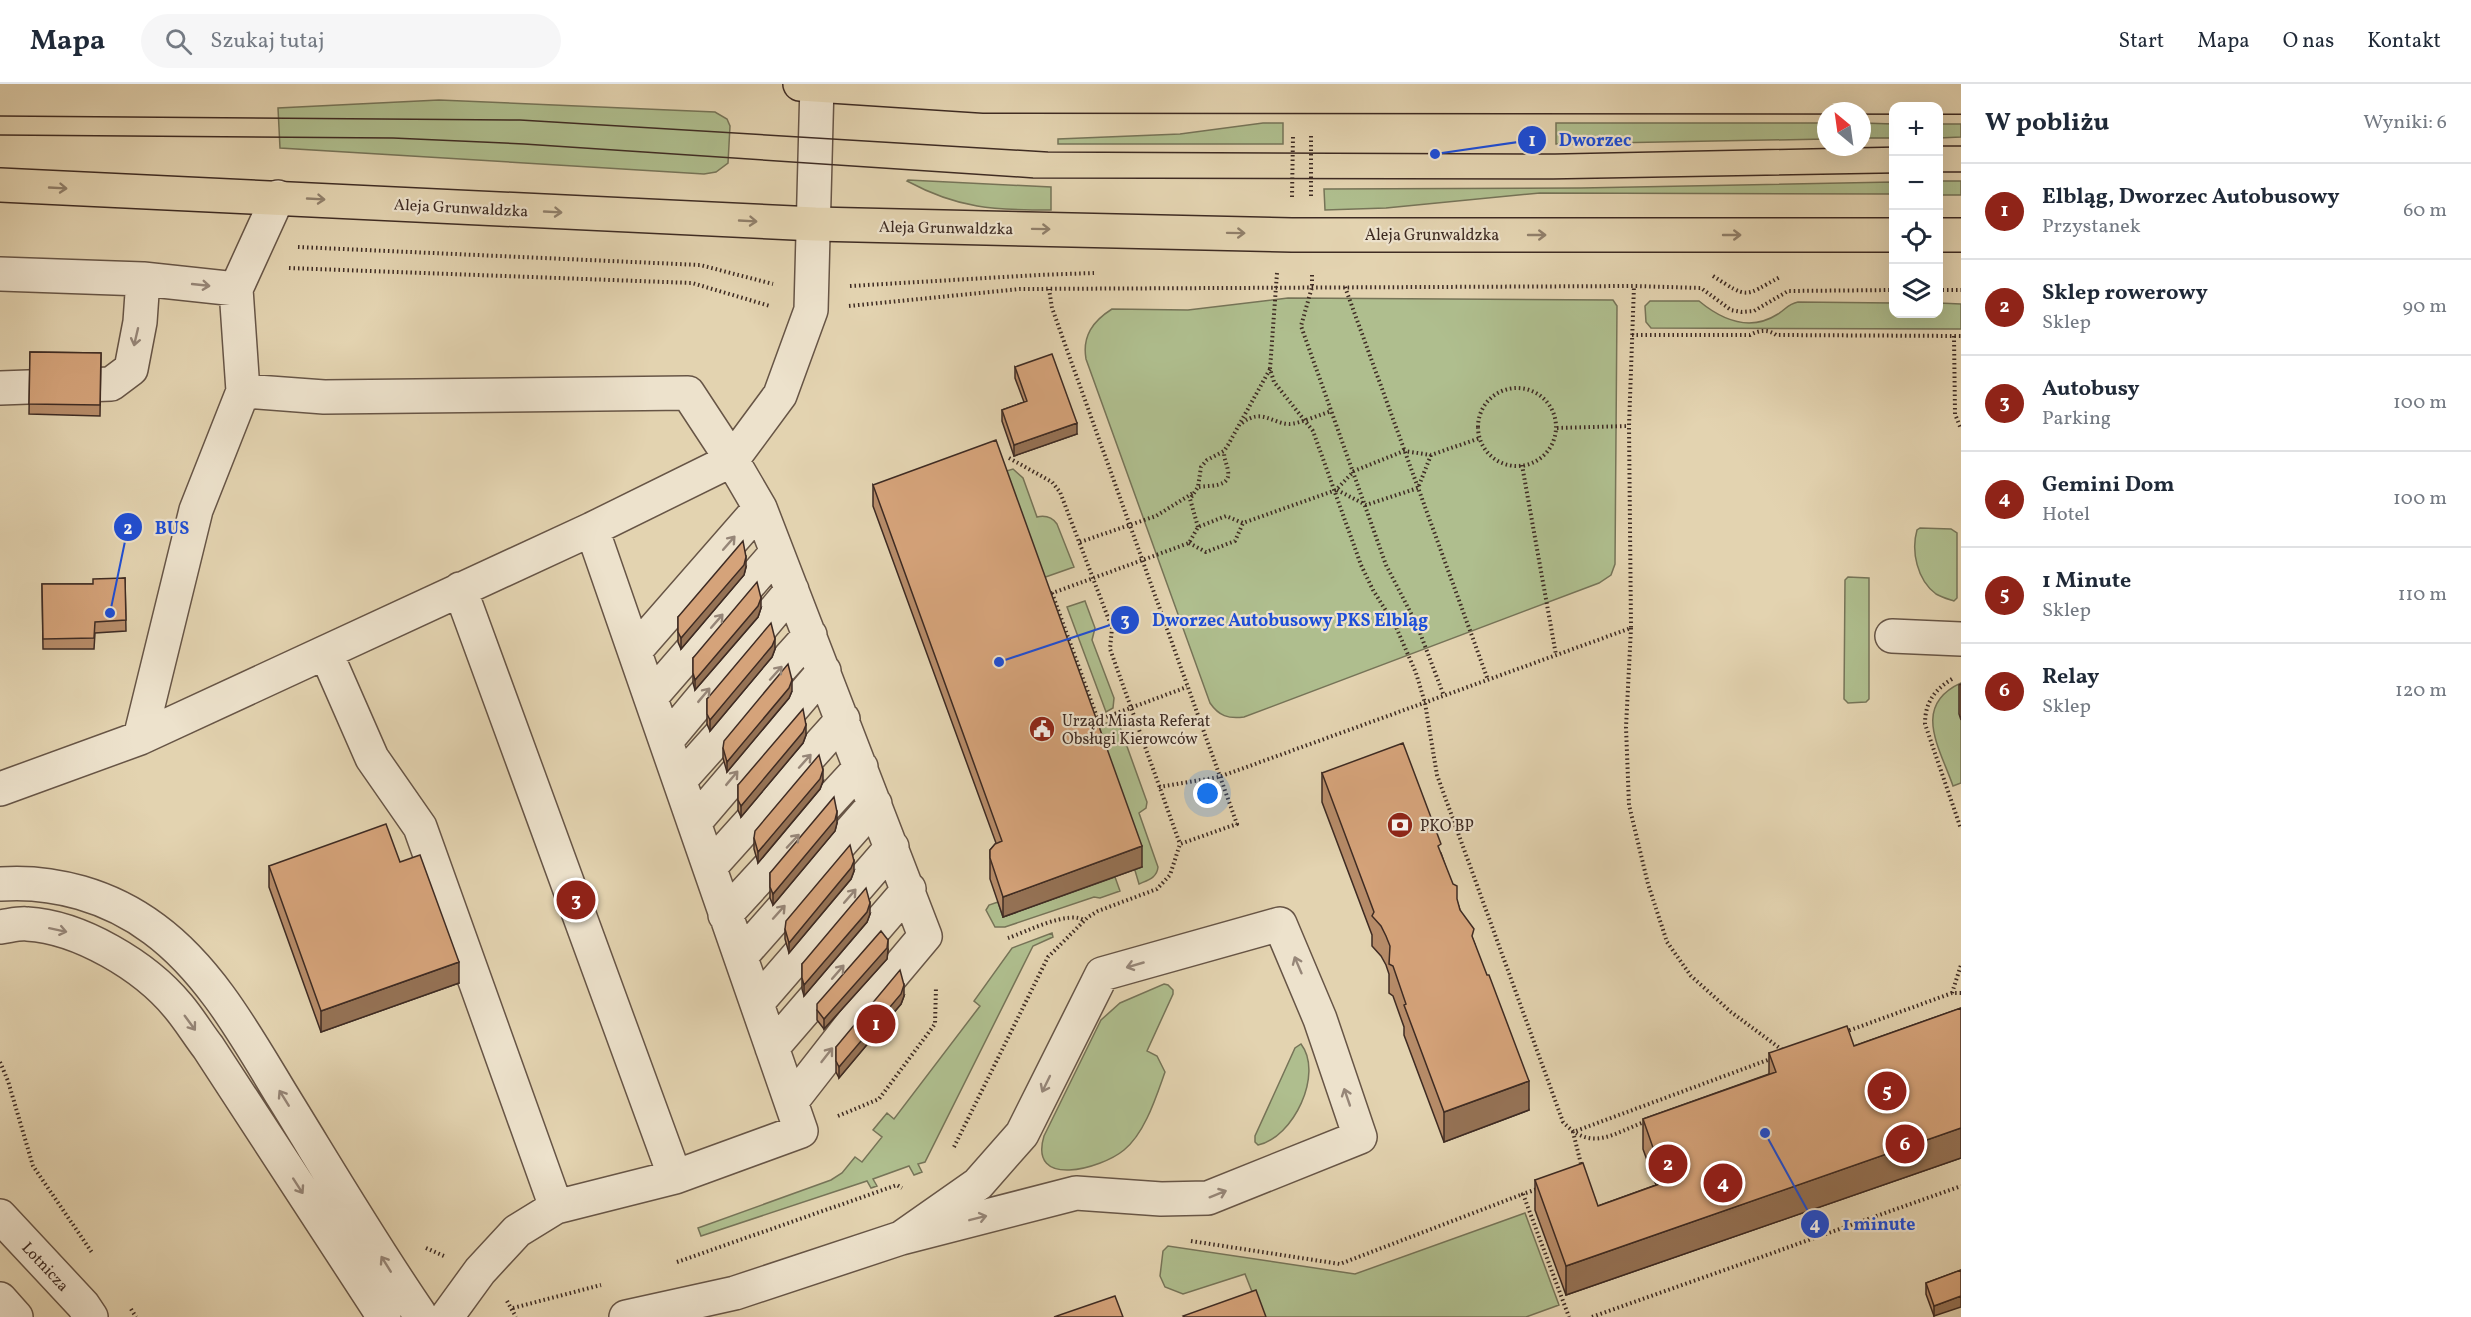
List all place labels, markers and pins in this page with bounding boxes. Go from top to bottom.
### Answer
callout: Dworzec [1517,122,1643,158]
callout: BUS [113,509,201,545]
callout: Dworzec Autobusowy PKS Elbląg [1110,602,1440,638]
place label: Urząd Miasta Referat Obsługi Kierowców [1062,711,1211,751]
public building icon: Urząd Miasta Referat Obsługi Kierowców [1027,714,1057,744]
bank icon: PKO BP [1385,810,1415,840]
place label: PKO BP [1420,816,1474,838]
pin: 3 [556,878,596,922]
pin: 1 [856,1002,896,1046]
pin: 5 [1868,1068,1906,1114]
pin: 6 [1886,1122,1924,1166]
pin: 2 [1648,1142,1688,1186]
pin: 4 [1704,1160,1742,1206]
callout: 1 minute [1800,1206,1927,1242]

